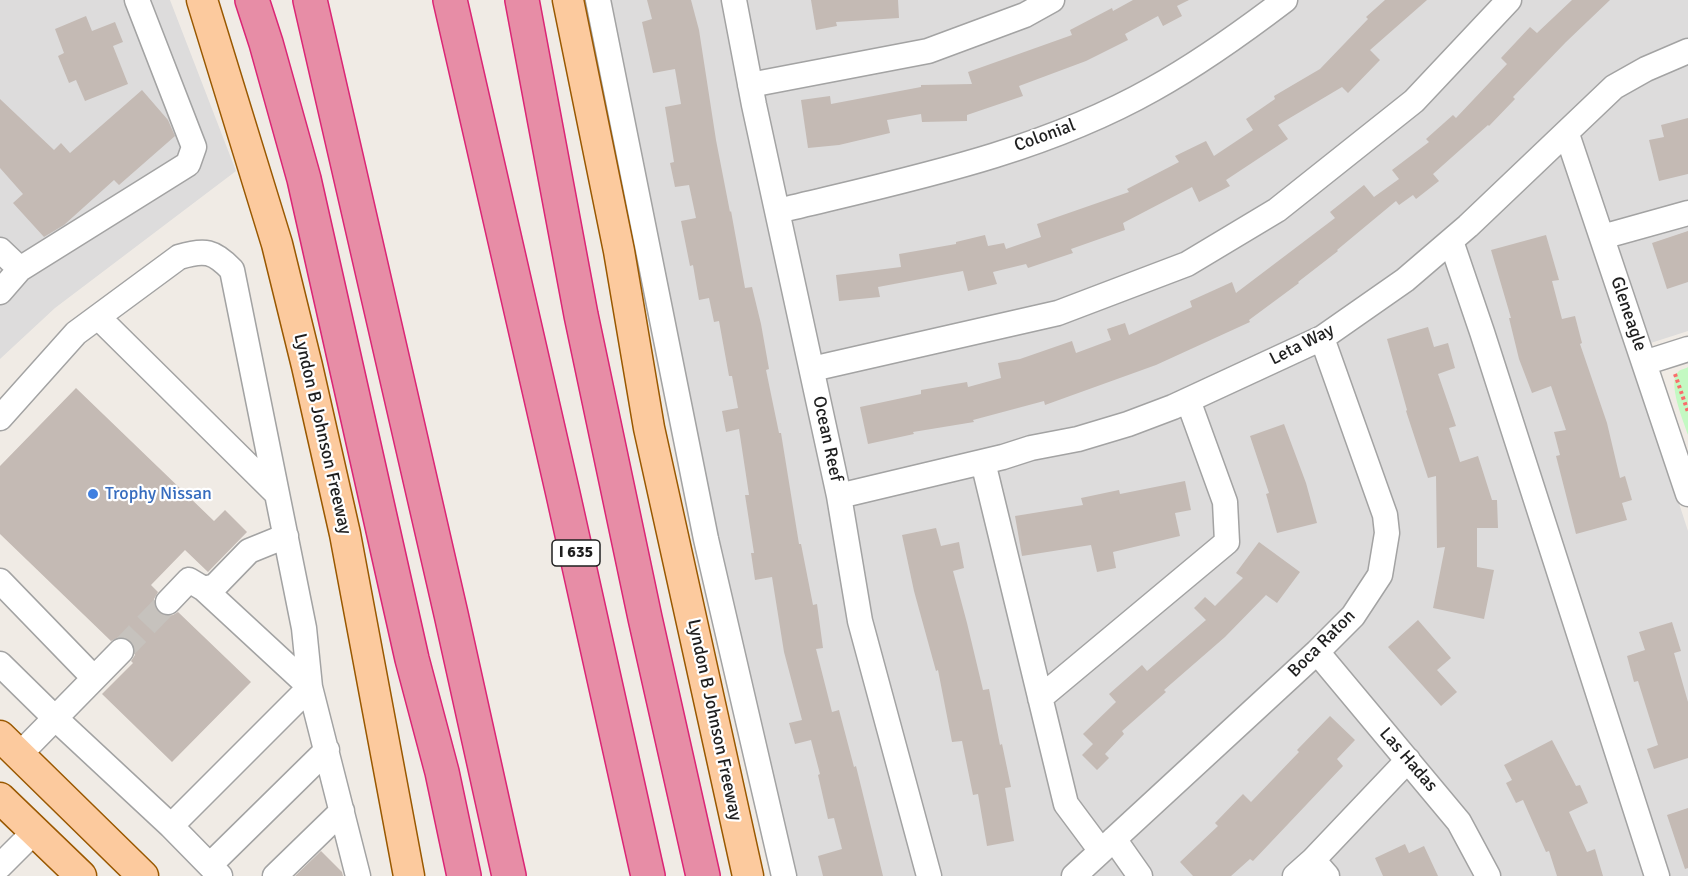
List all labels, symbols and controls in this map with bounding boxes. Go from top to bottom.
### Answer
street label: Colonial [1011,115,1079,157]
street label: Gleneagle [1605,274,1651,354]
street label: Leta Way [1266,320,1338,370]
street label: Lyndon B Johnson Freeway [288,331,356,537]
street label: Ocean Reef [807,394,847,484]
place label: Trophy Nissan [105,483,212,505]
marker: Trophy Nissan [86,487,100,501]
road number: I 635 [552,540,600,566]
street label: Boca Raton [1284,606,1360,682]
street label: Lyndon B Johnson Freeway [682,617,746,823]
street label: Las Hadas [1374,724,1442,796]

